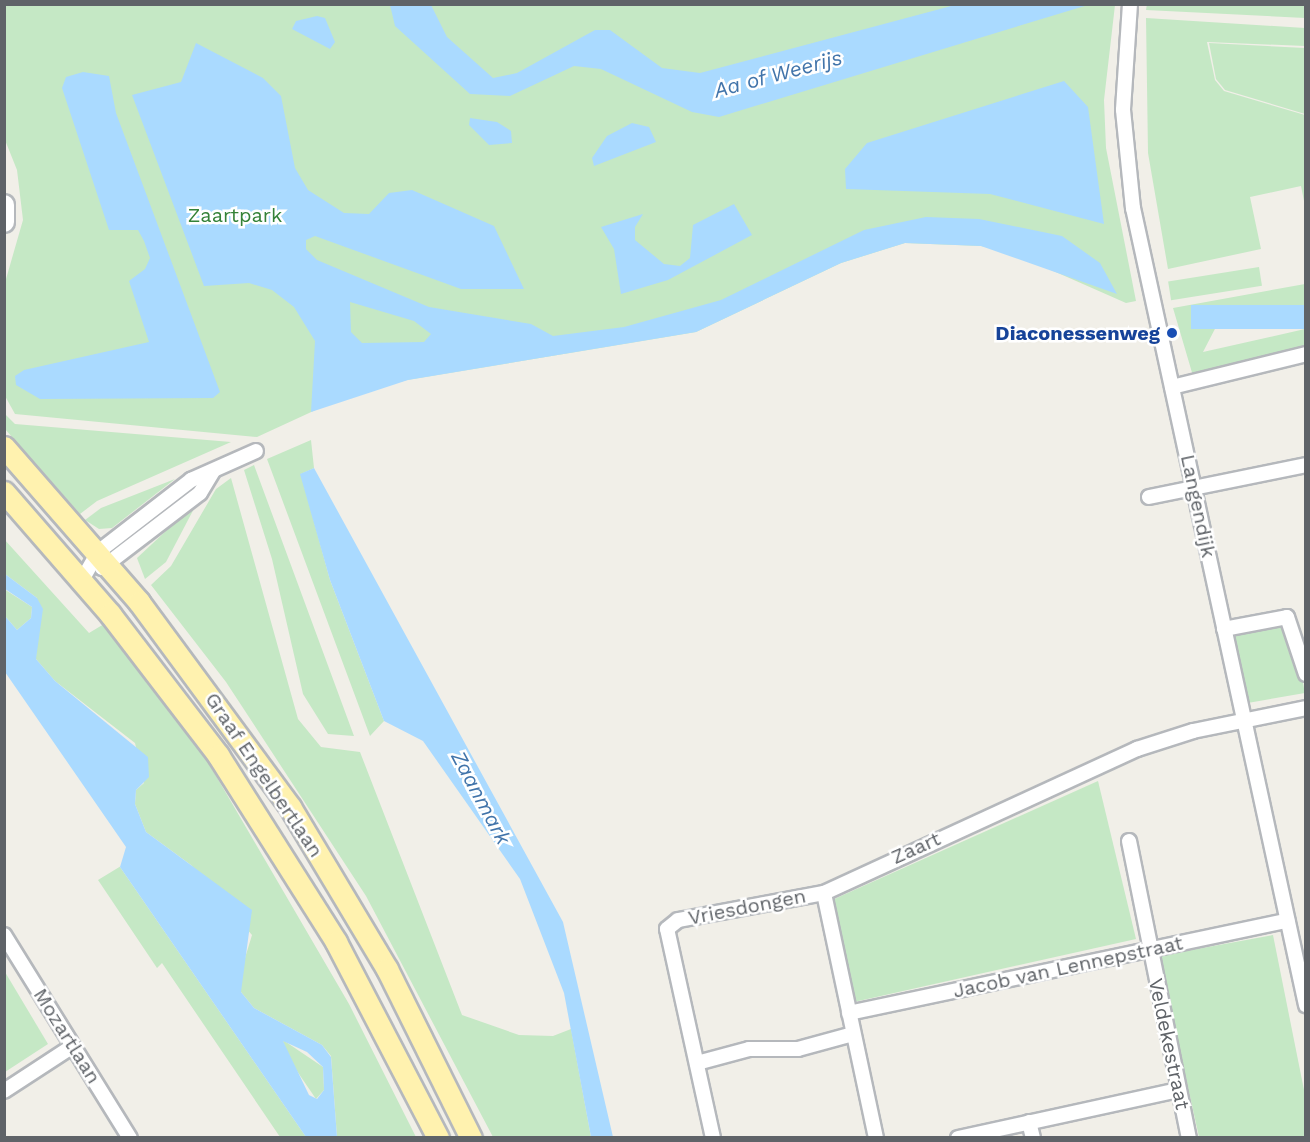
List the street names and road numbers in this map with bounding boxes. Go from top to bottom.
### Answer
street label: Langendijk [1175,452,1221,560]
street label: Graaf Engelbertlaan [200,688,328,862]
street label: Zaart [888,827,944,869]
street label: Vriesdongen [686,884,808,930]
street label: Jacob van Lennepstraat [951,931,1185,1003]
street label: Veldekestraat [1143,976,1195,1112]
street label: Mozartlaan [28,984,106,1088]

